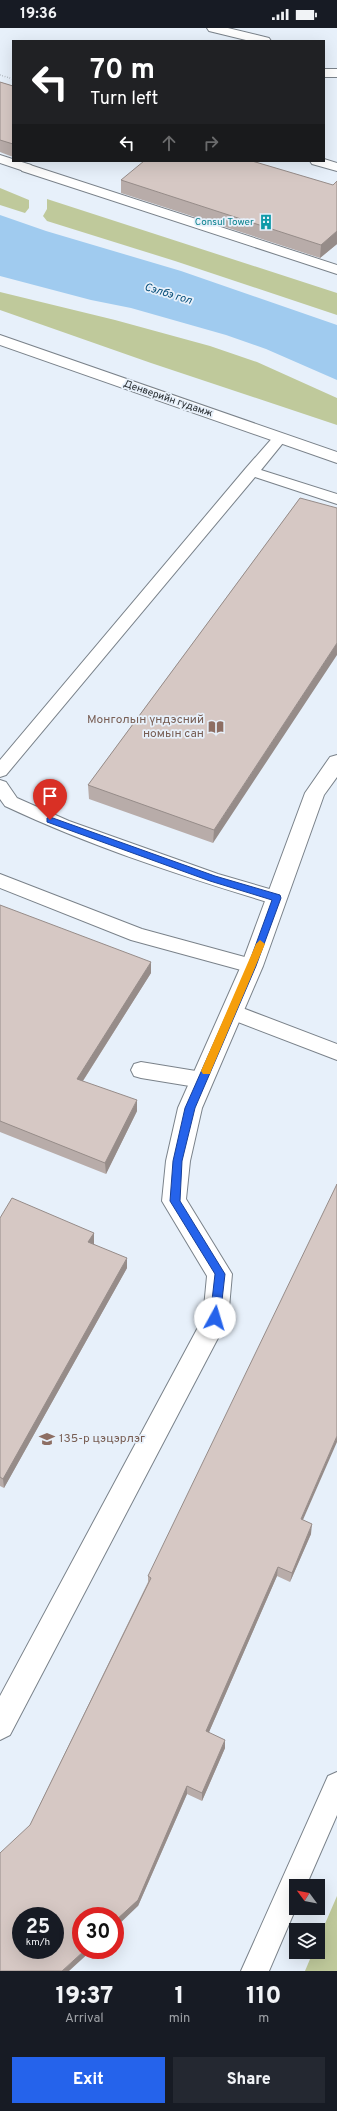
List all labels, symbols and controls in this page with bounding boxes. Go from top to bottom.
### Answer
text: 19:36 [20,5,57,24]
text: 70 m [90,53,155,89]
icon: left [24,56,76,108]
text: Turn left [90,88,158,111]
icon: left [116,132,138,154]
icon: ahead [158,132,180,154]
icon: right [200,132,222,154]
building icon: Consul Tower [257,213,275,231]
place label: Consul Tower [195,216,254,229]
water label: Сэлбэ гол [143,280,194,308]
street label: Денверийн гудамж [122,378,215,421]
place label: Монголын үндэсний номын сан [87,712,204,742]
library icon: Монголын үндэсний номын сан [207,718,225,736]
pin [33,779,67,820]
icon: arrive [39,785,61,807]
position arrow [194,1297,236,1339]
school or university icon: 135-р цэцэрлэг [38,1430,56,1448]
place label: 135-р цэцэрлэг [59,1431,145,1447]
north arrow [289,1879,325,1915]
map controls [289,1879,325,1959]
speed limit sign: 30 [72,1907,124,1959]
text: 25 [26,1915,50,1941]
button: layers [289,1923,325,1959]
text: km/h [26,1936,50,1949]
text: 19:37 [56,1982,113,2012]
text: 1 [175,1982,184,2012]
text: 110 [246,1982,281,2012]
text: Arrival [65,2011,104,2027]
text: min [169,2011,190,2027]
text: m [258,2011,269,2027]
button: Exit [12,2057,165,2103]
button: Share [173,2057,325,2103]

